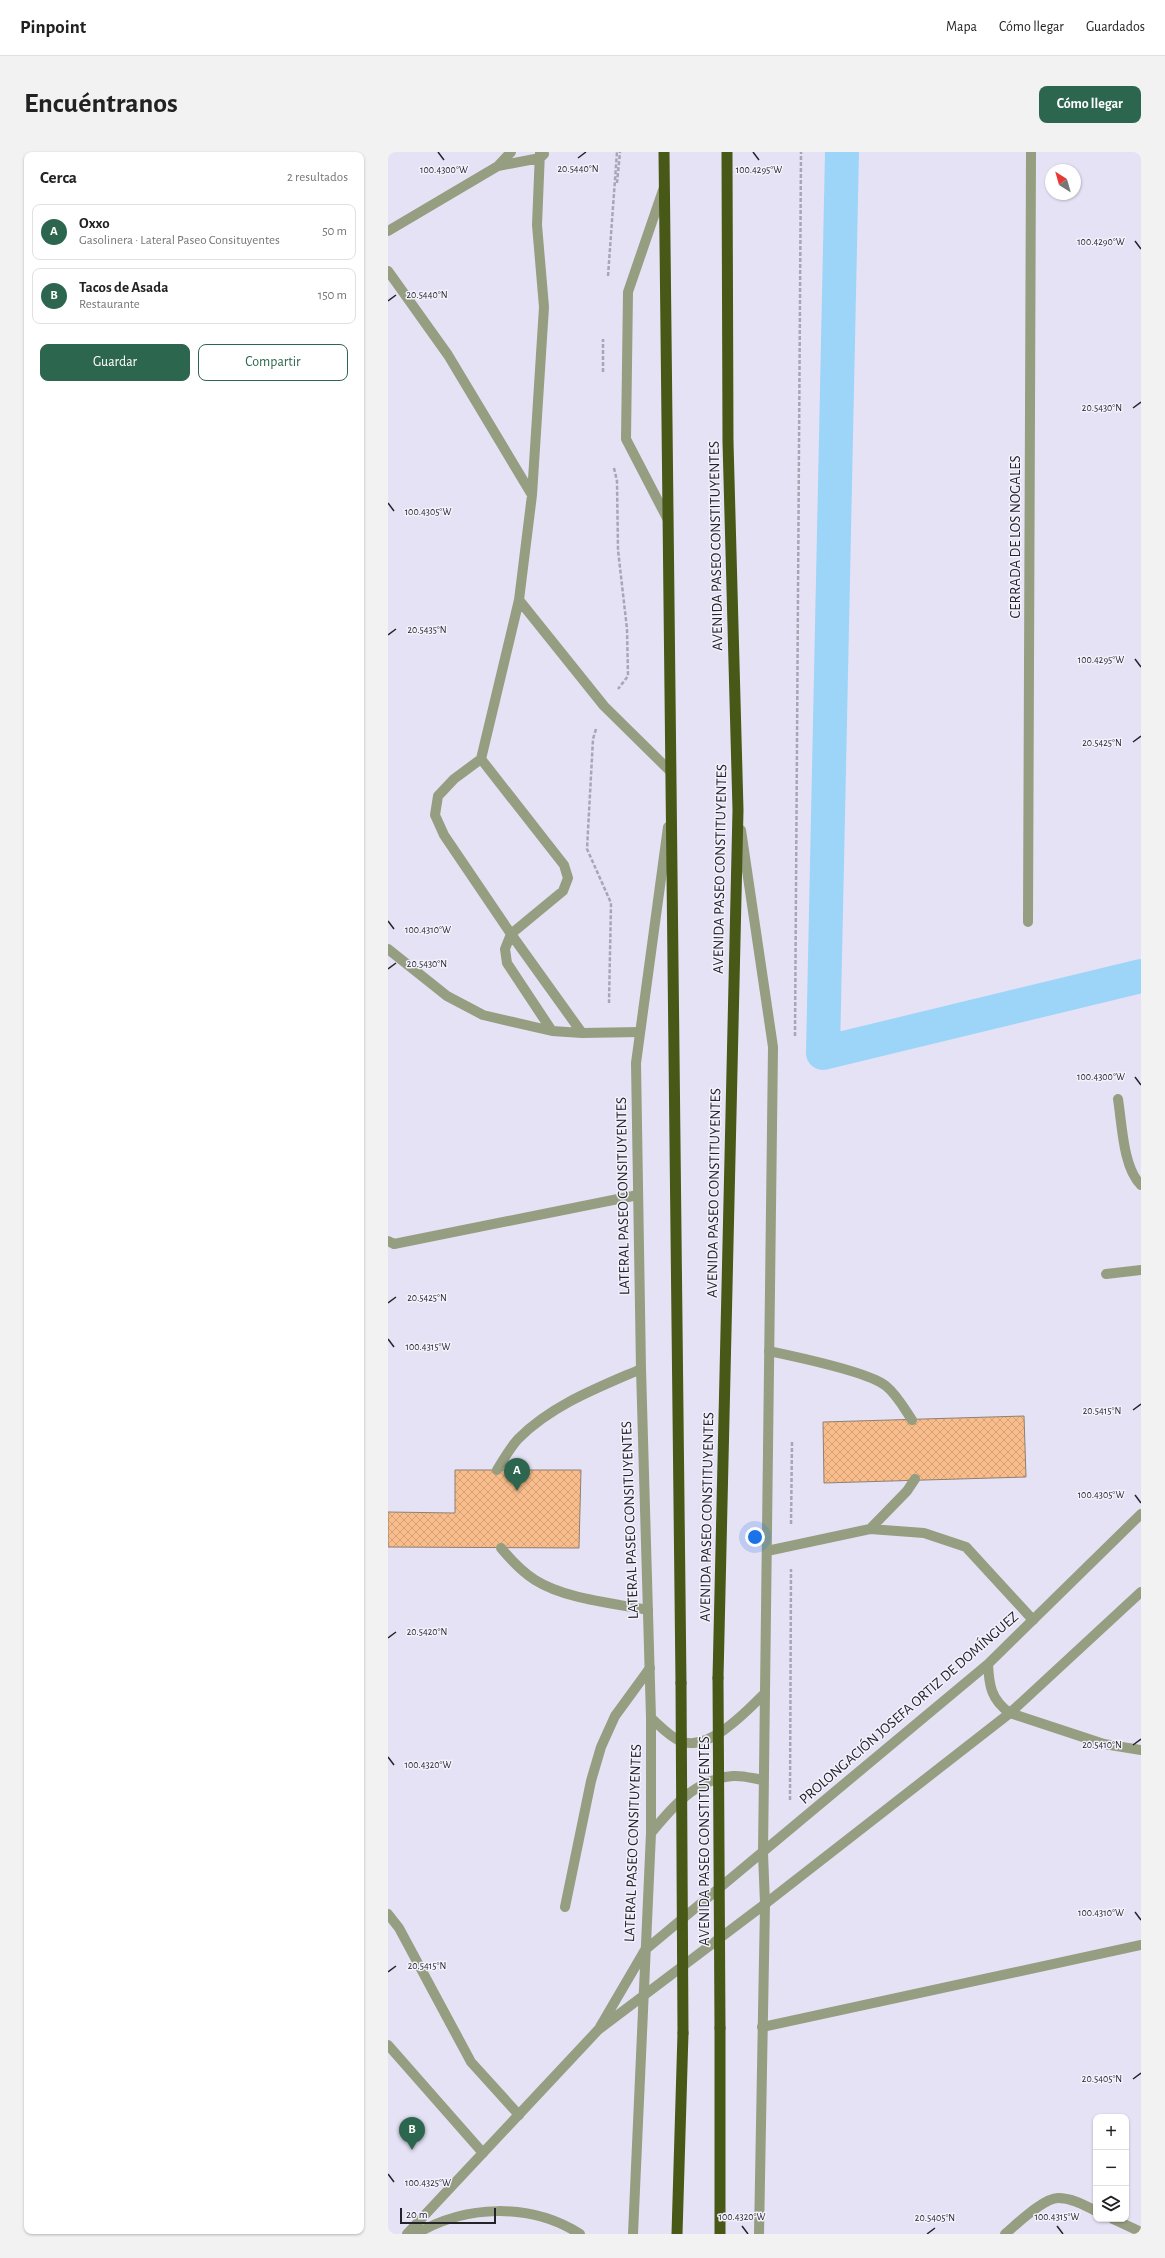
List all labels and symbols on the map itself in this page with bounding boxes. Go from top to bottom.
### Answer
text: 20.5440°N [558,164,598,174]
north arrow [1045,164,1081,200]
text: 100.4300°W [420,165,468,175]
text: 100.4295°W [736,165,782,175]
text: 100.4290°W [1077,237,1125,247]
text: 20.5440°N [407,290,447,300]
text: 20.5430°N [1082,403,1122,413]
street label: AVENIDA PASEO CONSTITUYENTES [707,441,725,651]
street label: CERRADA DE LOS NOGALES [1008,456,1023,618]
text: 100.4305°W [405,507,451,517]
text: 20.5435°N [407,625,447,635]
text: 100.4295°W [1078,655,1124,665]
text: 20.5425°N [1082,738,1122,748]
street label: AVENIDA PASEO CONSTITUYENTES [711,764,729,974]
text: 100.4310°W [405,925,451,935]
text: 20.5430°N [407,959,447,969]
text: 100.4300°W [1077,1072,1125,1082]
street label: AVENIDA PASEO CONSTITUYENTES [705,1088,723,1298]
street label: LATERAL PASEO CONSITUYENTES [614,1097,632,1295]
text: 20.5425°N [407,1293,447,1303]
text: 100.4315°W [406,1342,450,1352]
text: 20.5415°N [1083,1406,1121,1416]
street label: AVENIDA PASEO CONSTITUYENTES [698,1412,716,1622]
street label: LATERAL PASEO CONSITUYENTES [619,1421,641,1619]
pin: A [504,1458,530,1491]
text: 100.4305°W [1078,1490,1124,1500]
your location [745,1527,765,1547]
street label: PROLONGACIÓN JOSEFA ORTIZ DE DOMÍNGUEZ [795,1607,1021,1807]
text: 20.5420°N [407,1627,447,1637]
street label: AVENIDA PASEO CONSTITUYENTES [697,1736,712,1946]
text: 20.5410°N [1082,1740,1122,1750]
street label: LATERAL PASEO CONSITUYENTES [622,1744,644,1942]
text: 100.4320°W [404,1760,452,1770]
text: 100.4310°W [1078,1908,1124,1918]
text: 20.5415°N [408,1961,446,1971]
text: 20.5405°N [1082,2074,1122,2084]
pin: B [399,2117,425,2150]
text: 100.4325°W [405,2178,451,2188]
scale bar [400,2206,496,2225]
text: 100.4320°W [718,2212,766,2222]
text: 100.4315°W [1035,2212,1079,2222]
text: 20.5405°N [915,2213,955,2223]

